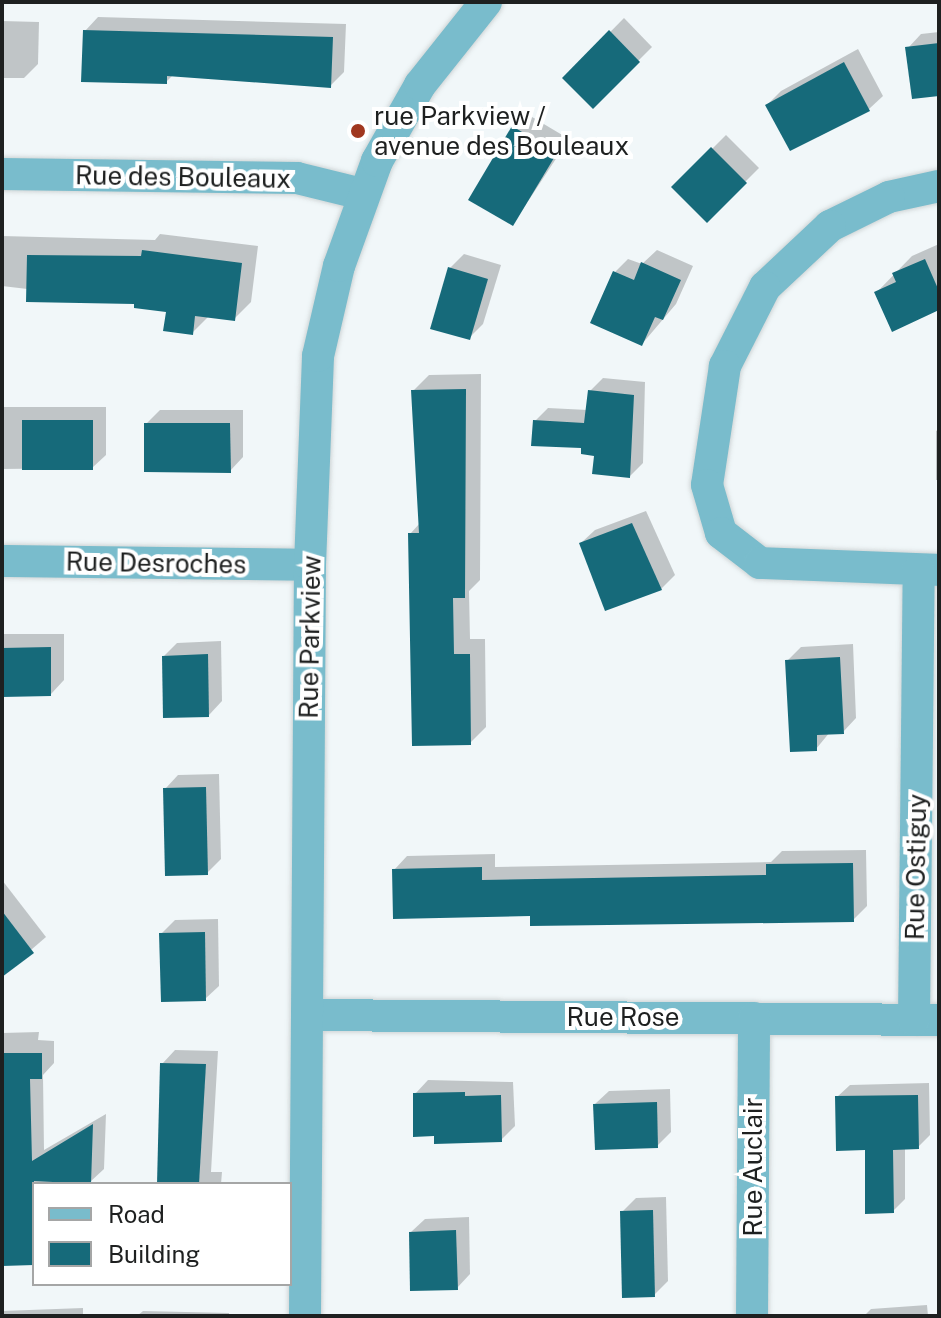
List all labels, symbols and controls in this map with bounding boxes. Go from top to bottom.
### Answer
place label: rue Parkview / avenue des Bouleaux [374,100,630,162]
marker: rue Parkview / avenue des Bouleaux [349,122,367,140]
street label: Rue des Bouleaux [74,160,292,194]
street label: Rue Desroches [65,546,247,580]
street label: Rue Parkview [293,555,327,719]
street label: Rue Ostiguy [899,793,933,941]
street label: Rue Rose [566,1001,680,1033]
street label: Rue Auclair [737,1097,769,1237]
legend [32,1182,292,1286]
text: Road [108,1200,165,1228]
text: Building [108,1240,200,1268]

